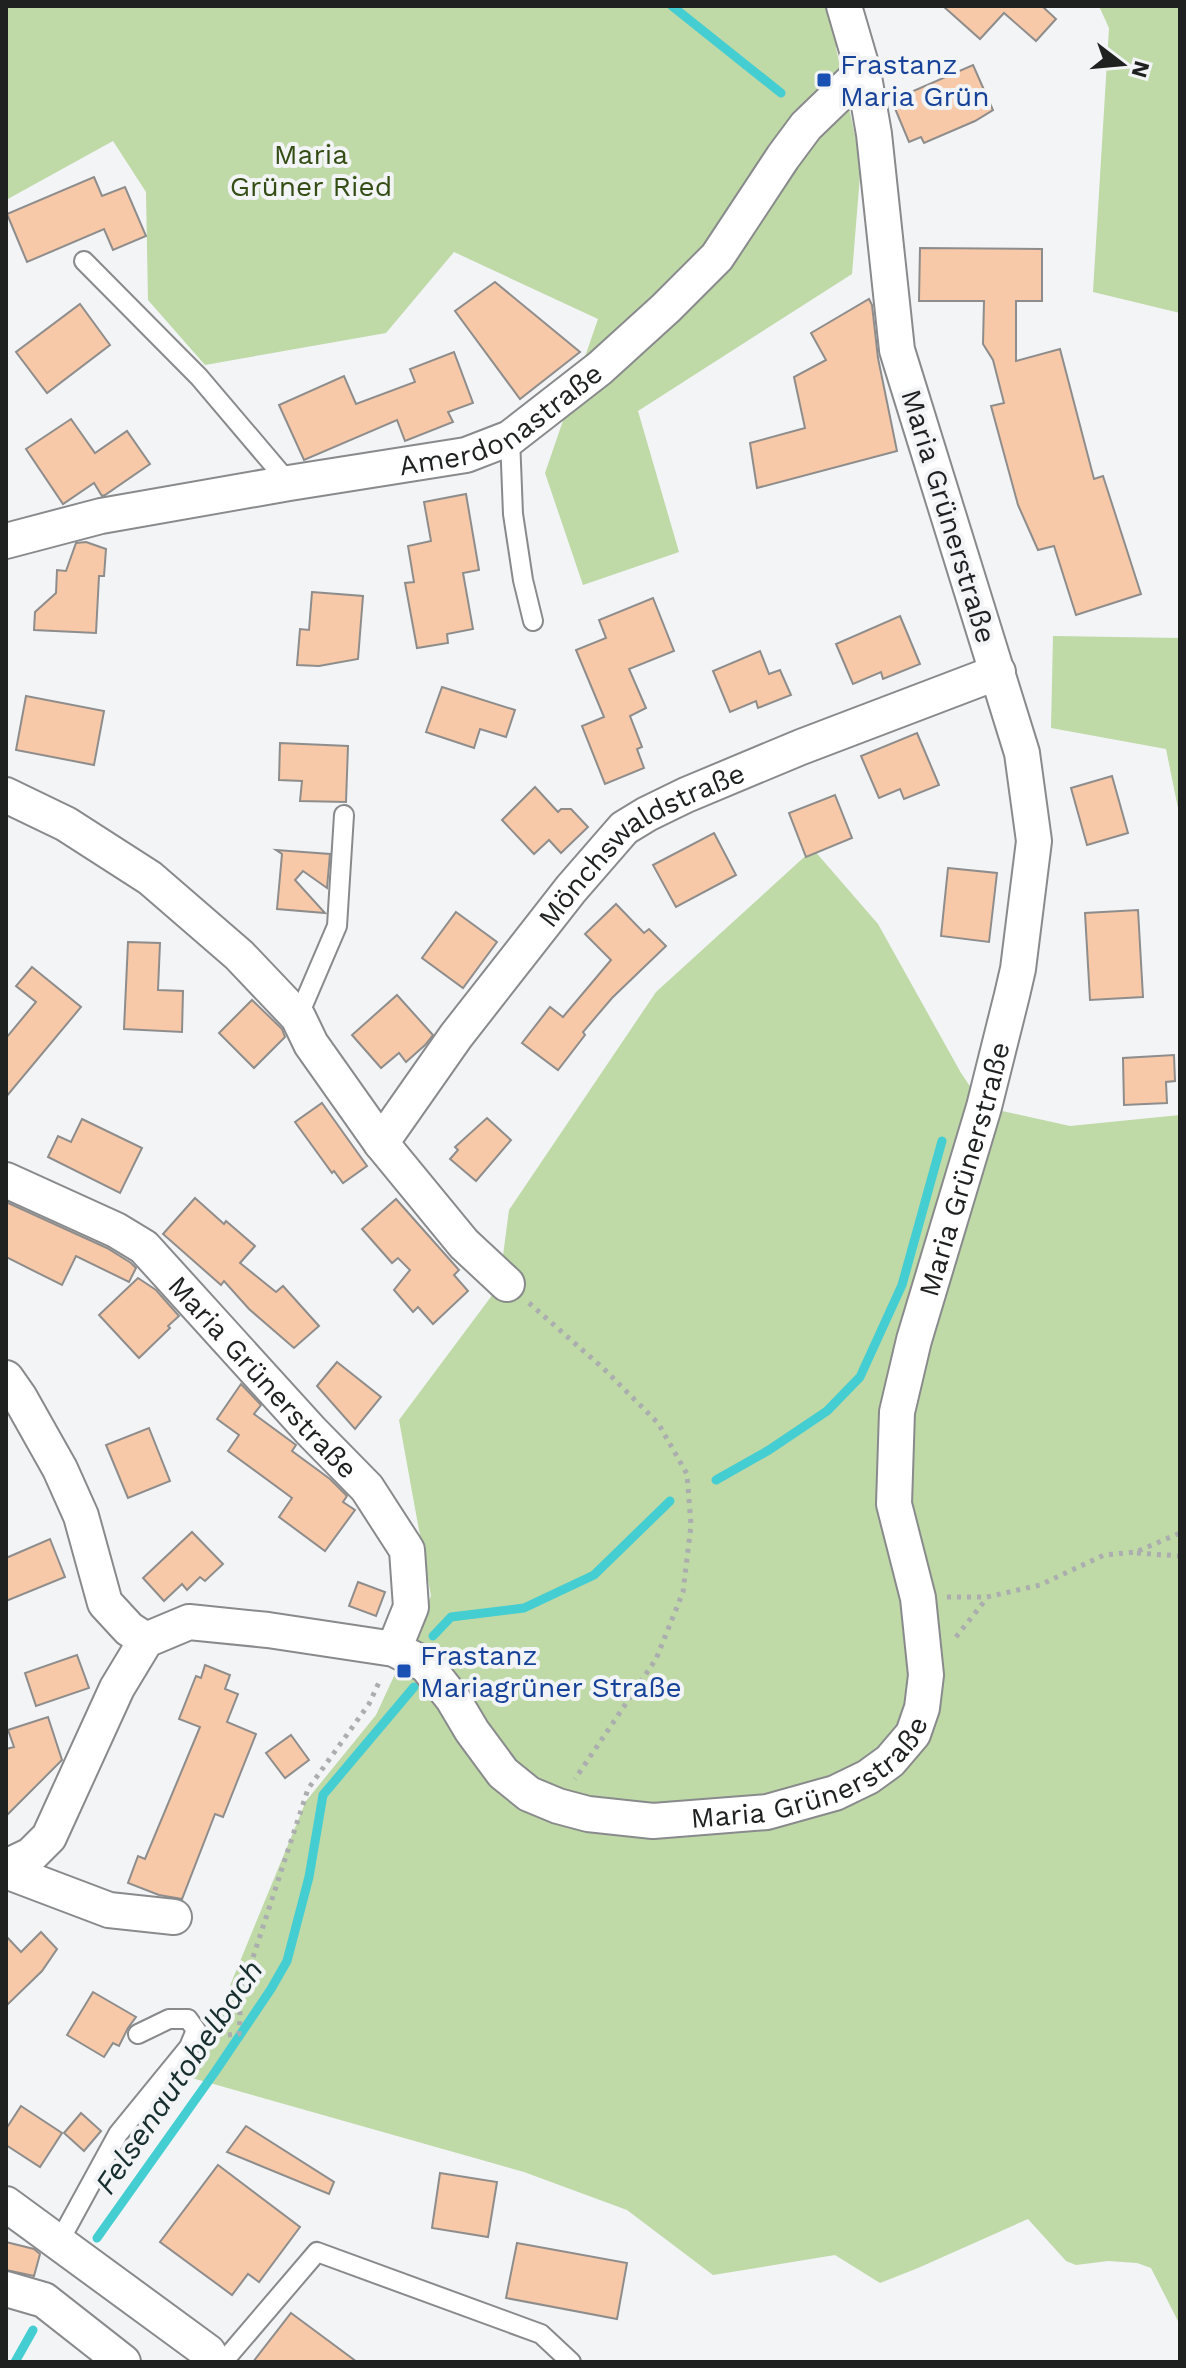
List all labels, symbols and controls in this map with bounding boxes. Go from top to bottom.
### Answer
north arrow [1082,24,1162,104]
place label: Frastanz Maria Grün [840,48,990,113]
text: N [1126,58,1155,81]
marker: Frastanz Maria Grün [815,71,833,89]
park label: Maria Grüner Ried [230,138,392,203]
street label: Amerdonastraße [397,357,609,482]
street label: Maria Grünerstraße [894,385,1003,647]
street label: Mönchswaldstraße [531,756,750,934]
street label: Maria Grünerstraße [912,1039,1017,1300]
street label: Maria Grünerstraße [161,1269,364,1485]
place label: Frastanz Mariagrüner Straße [420,1639,682,1704]
marker: Frastanz Mariagrüner Straße [395,1662,413,1680]
street label: Maria Grünerstraße [690,1713,935,1835]
water label: Felsenautobelbach [87,1953,270,2200]

